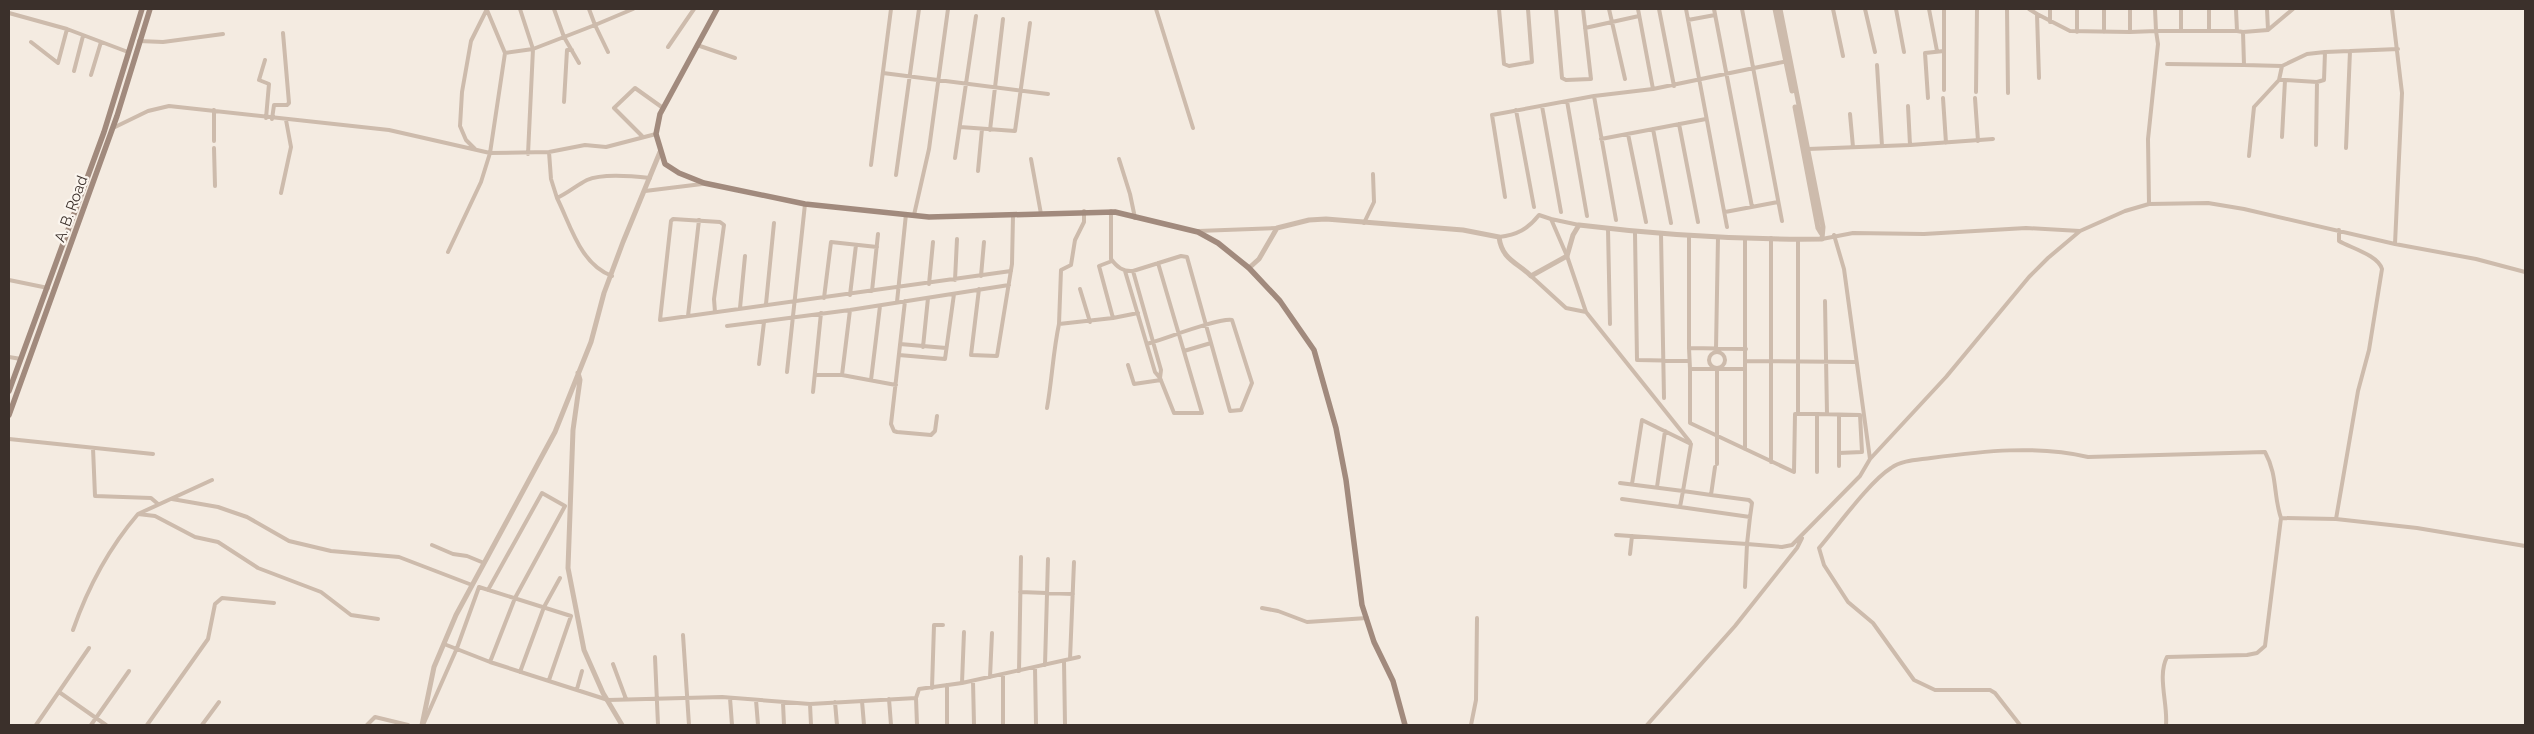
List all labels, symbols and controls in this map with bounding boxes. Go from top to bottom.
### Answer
street label: A. B. Road [51,173,91,245]

